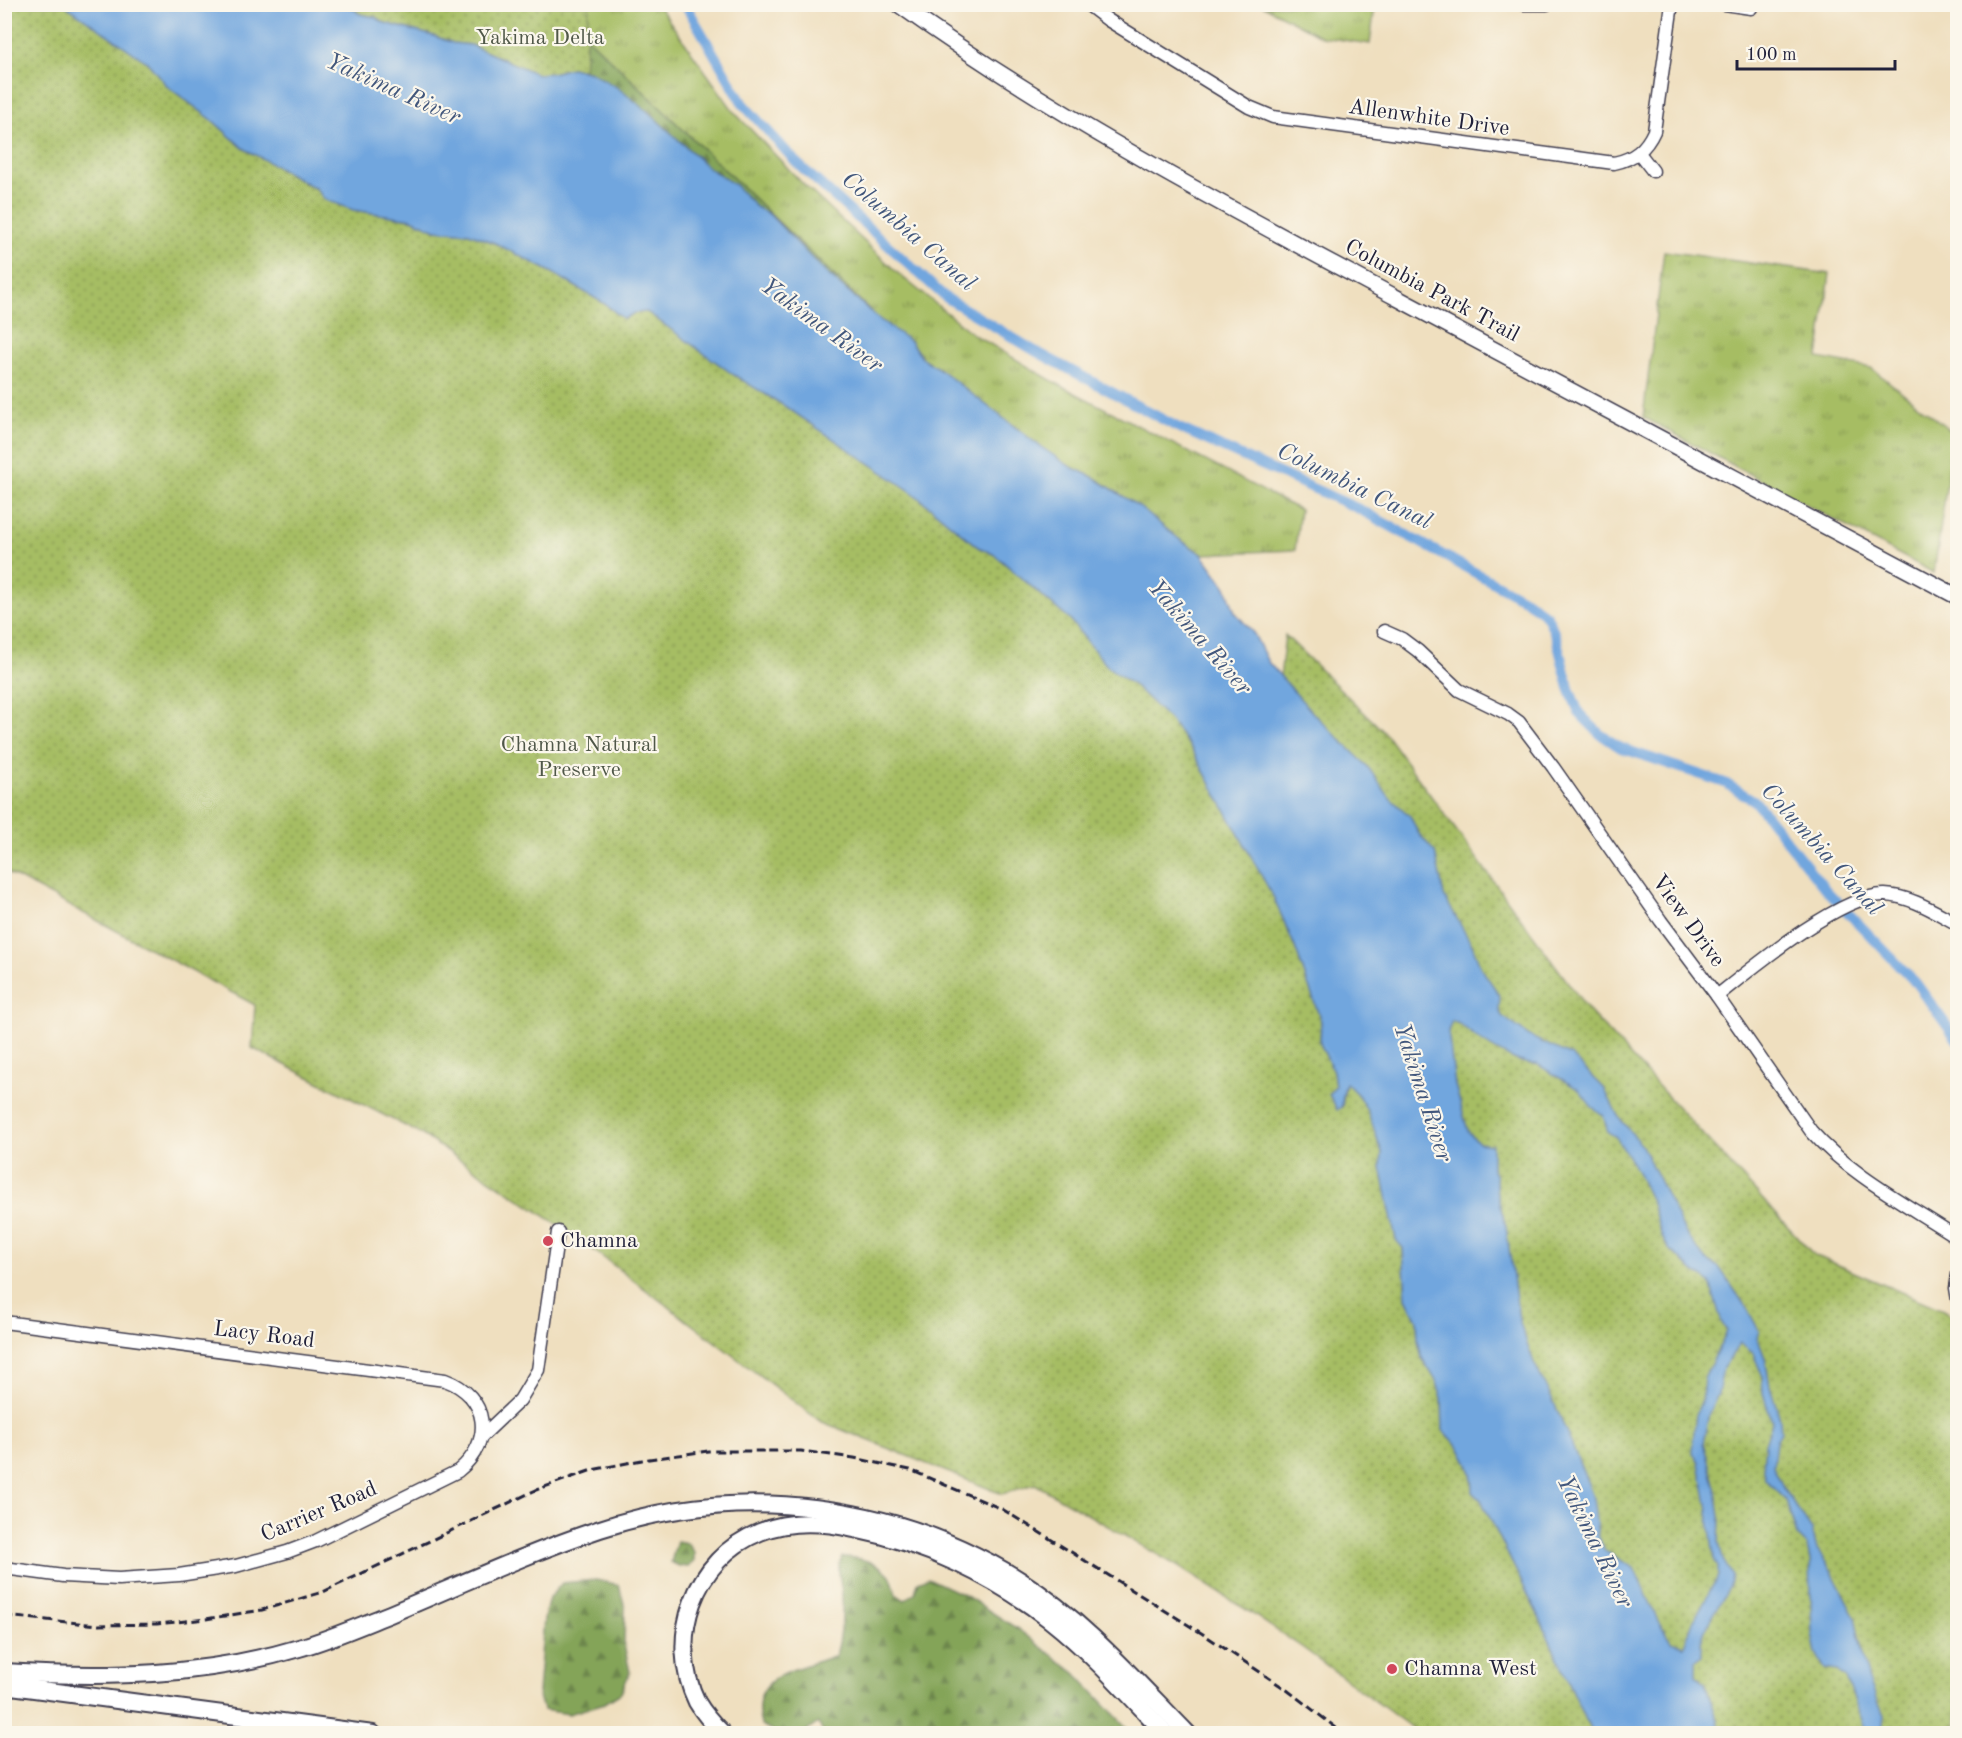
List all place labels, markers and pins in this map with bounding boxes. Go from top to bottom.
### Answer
place label: Chamna [560,1230,638,1252]
marker: Chamna [541,1234,555,1248]
place label: Chamna West [1404,1658,1537,1680]
marker: Chamna West [1385,1662,1399,1676]

